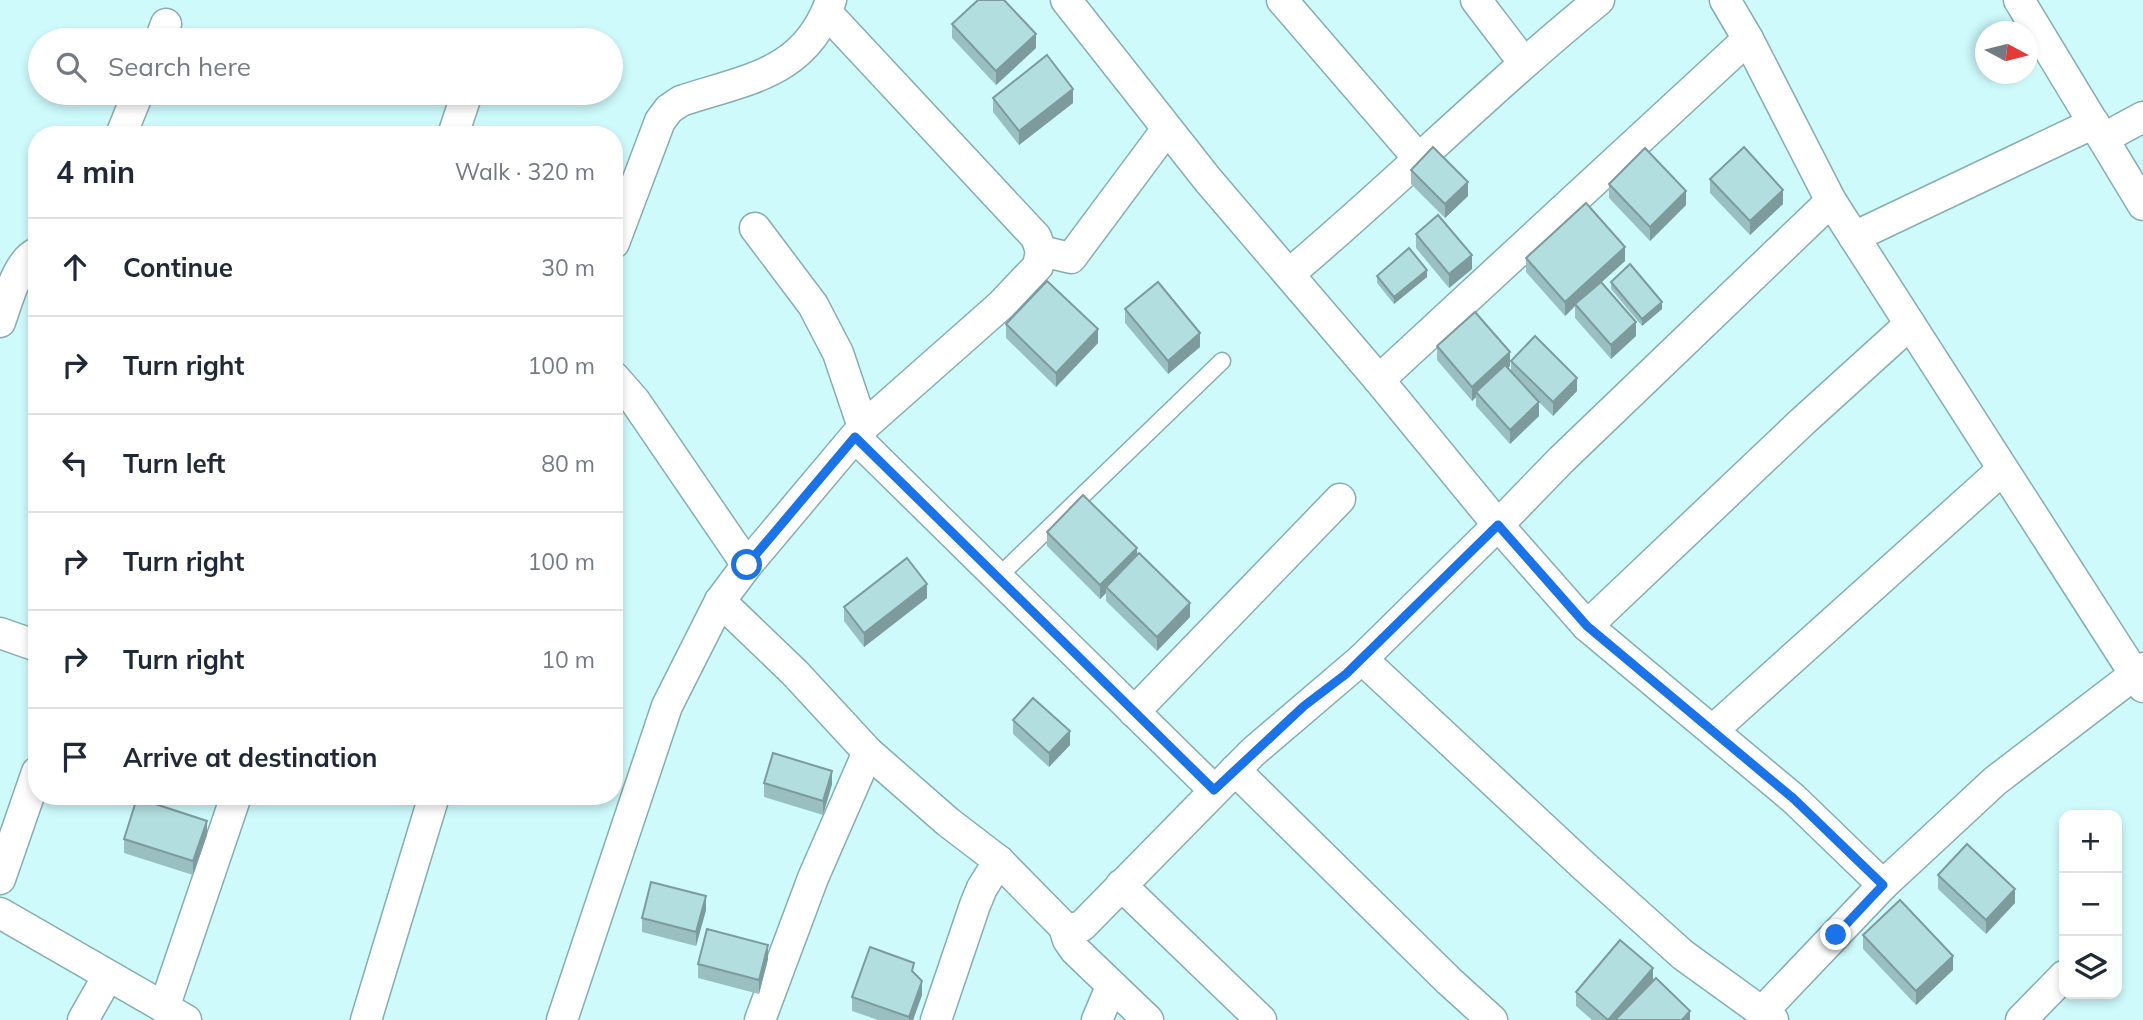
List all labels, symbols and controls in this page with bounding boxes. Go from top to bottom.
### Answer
north arrow [1975,21,2038,84]
search box [28,28,623,105]
icon: search [52,48,90,86]
text: Search here [108,50,251,83]
text: 4 min [56,153,135,191]
text: Walk · 320 m [455,157,595,186]
icon: ahead [56,248,94,286]
text: Continue [123,251,233,284]
text: 30 m [541,253,595,282]
icon: right [56,346,94,384]
text: Turn right [123,349,244,382]
text: 100 m [527,351,595,380]
icon: left [56,444,94,482]
text: Turn left [123,447,225,480]
text: 80 m [541,449,595,478]
icon: right [56,542,94,580]
text: Turn right [123,545,244,578]
text: 100 m [527,547,595,576]
route start [731,549,762,580]
icon: right [56,640,94,678]
text: Turn right [123,643,244,676]
text: 10 m [541,645,595,674]
icon: arrive [56,738,94,776]
text: Arrive at destination [123,741,378,774]
map controls [2059,810,2122,999]
button: + [2059,810,2122,873]
button: − [2059,873,2122,936]
route end [1820,919,1851,950]
button: layers [2059,936,2122,999]

